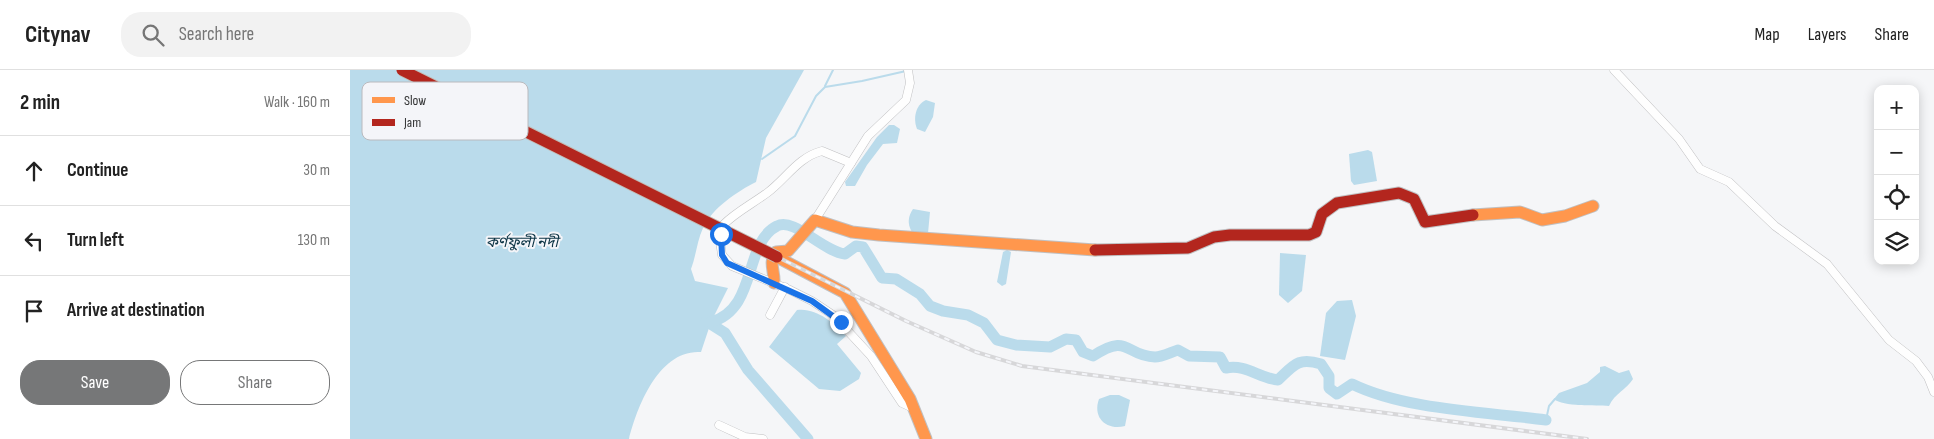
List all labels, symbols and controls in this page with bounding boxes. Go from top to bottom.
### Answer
search box [121,12,471,57]
text: Citynav [25,20,91,49]
icon: search [139,21,167,49]
text: Search here [179,23,254,46]
text: Map [1755,24,1780,45]
text: Layers [1808,24,1847,45]
text: Share [1875,24,1909,45]
legend [362,82,528,140]
map controls [1874,85,1919,265]
button: + [1874,85,1919,130]
text: 2 min [20,90,60,115]
text: Slow [404,92,426,109]
text: Walk · 160 m [264,93,330,112]
text: Jam [403,114,421,131]
button: − [1874,130,1919,175]
icon: ahead [20,157,48,185]
text: Continue [67,159,128,182]
text: 30 m [303,161,330,180]
button: locate [1874,175,1919,220]
button: layers [1874,220,1919,265]
route start [710,223,733,246]
icon: left [20,227,48,255]
text: Turn left [67,229,124,252]
text: 130 m [298,231,330,250]
water label: কর্ণফুলী নদী [486,233,561,252]
icon: arrive [20,297,48,325]
text: Arrive at destination [67,299,205,322]
route end [830,311,853,334]
button: Save [20,360,170,405]
button: Share [180,360,330,405]

